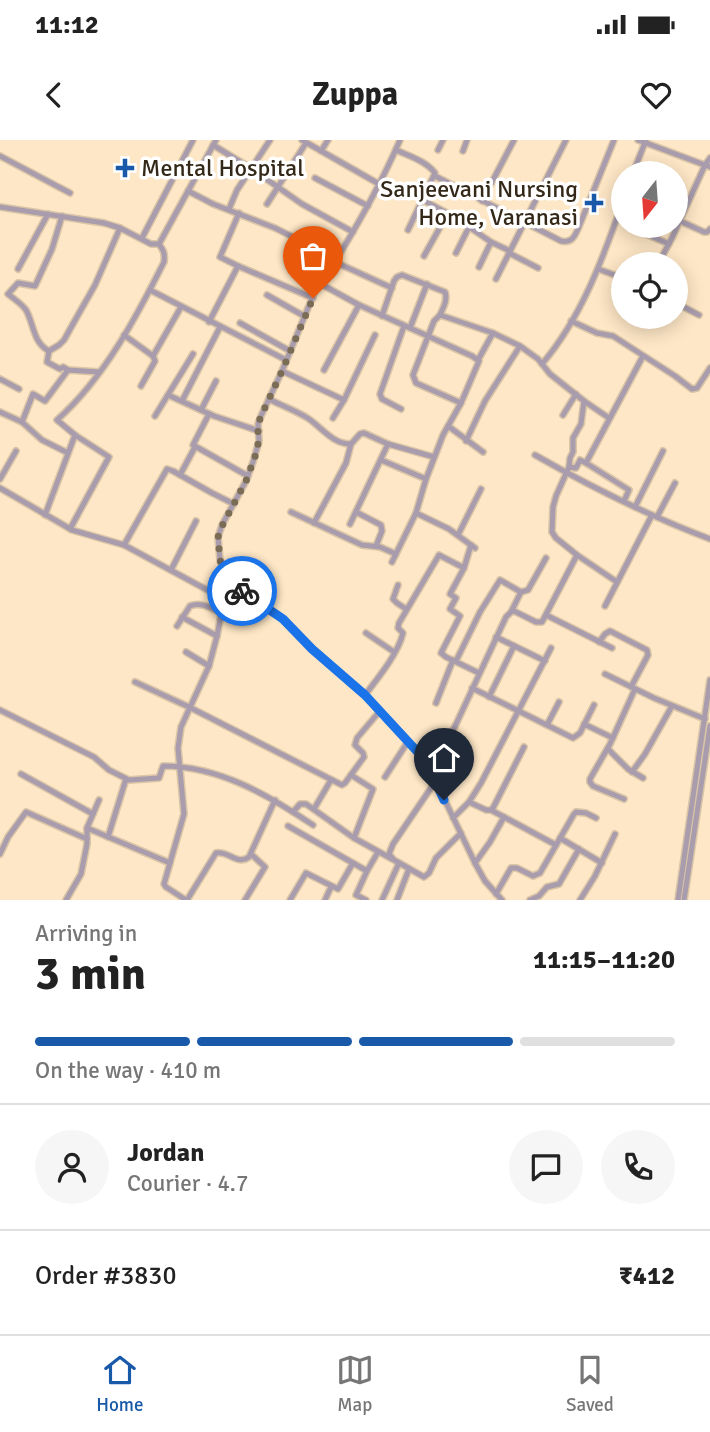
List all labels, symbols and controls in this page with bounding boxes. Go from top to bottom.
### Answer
text: 11:12 [35,9,99,41]
text: Zuppa [312,75,398,114]
icon: back [35,76,73,114]
icon: heart [637,76,675,114]
place label: Mental Hospital [141,153,304,183]
marker: Mental Hospital [115,158,135,178]
north arrow [611,161,688,238]
map controls [611,161,688,329]
place label: Sanjeevani Nursing Home, Varanasi [380,174,578,232]
marker: Sanjeevani Nursing Home, Varanasi [584,193,604,213]
pin [283,226,343,298]
icon: bag [294,237,332,275]
button: locate [611,252,688,329]
courier [207,556,277,626]
icon: bike [223,572,261,610]
pin [414,728,474,800]
icon: home [425,739,463,777]
text: Arriving in [35,919,137,948]
text: 11:15–11:20 [533,944,675,976]
text: 3 min [35,946,146,1002]
text: On the way · 410 m [35,1056,221,1085]
button: person [35,1130,109,1204]
button: chat [509,1130,583,1204]
button: phone [601,1130,675,1204]
text: Jordan [127,1137,204,1169]
text: Courier · 4.7 [127,1169,248,1198]
text: Order #3830 [35,1260,176,1292]
text: ₹412 [619,1260,675,1292]
tab: Home [96,1351,143,1417]
tab: Map [336,1351,374,1417]
tab: Saved [566,1351,614,1417]

